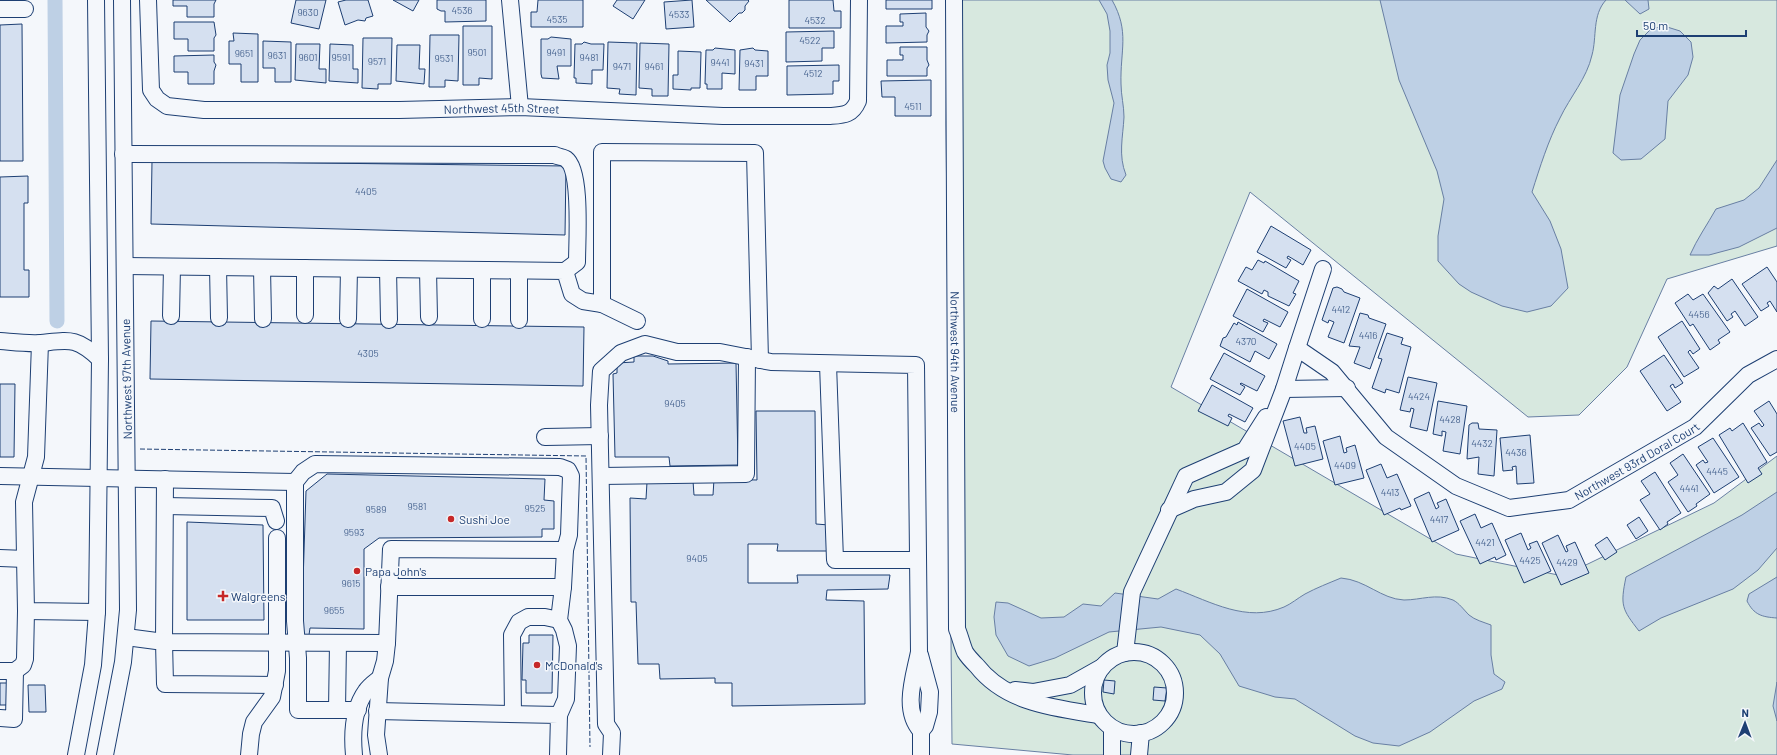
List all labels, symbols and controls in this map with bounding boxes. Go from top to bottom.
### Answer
house number: 4536 [452,4,472,16]
house number: 9630 [297,6,319,18]
house number: 4533 [669,8,689,20]
scale bar [1637,12,1746,38]
house number: 4535 [547,13,567,25]
house number: 4532 [804,14,826,26]
text: 50 m [1643,18,1668,32]
house number: 4522 [799,34,821,46]
house number: 9501 [467,46,487,58]
house number: 9491 [546,46,566,58]
house number: 9651 [235,47,253,59]
house number: 9631 [268,49,286,61]
house number: 9601 [298,51,318,63]
house number: 9591 [332,51,350,63]
house number: 9481 [579,51,599,63]
house number: 9531 [435,52,453,64]
house number: 9571 [368,55,386,67]
house number: 9441 [711,56,729,68]
house number: 9431 [744,57,764,69]
house number: 9471 [613,60,631,72]
house number: 9461 [644,60,664,72]
house number: 4512 [803,67,823,79]
street label: Northwest 45th Street [443,100,560,116]
house number: 4511 [904,100,922,112]
house number: 4405 [355,185,377,197]
street label: Northwest 94th Avenue [948,291,963,413]
house number: 4412 [1332,303,1350,315]
house number: 4456 [1688,308,1710,320]
street label: Northwest 97th Avenue [118,319,134,439]
house number: 4416 [1359,329,1377,341]
house number: 4370 [1235,335,1257,347]
house number: 4305 [357,347,379,359]
house number: 4424 [1408,390,1430,402]
house number: 9405 [664,397,686,409]
house number: 4428 [1439,413,1461,425]
street label: Northwest 93rd Doral Court [1572,420,1702,502]
house number: 4432 [1471,437,1493,449]
house number: 4405 [1294,440,1316,452]
house number: 4436 [1505,446,1527,458]
house number: 4409 [1334,459,1356,471]
house number: 4445 [1706,465,1728,477]
house number: 4441 [1679,482,1699,494]
house number: 4413 [1381,486,1399,498]
house number: 9581 [408,500,426,512]
house number: 9525 [525,502,545,514]
house number: 9589 [366,503,386,515]
place label: Sushi Joe [459,512,510,526]
house number: 4417 [1430,513,1448,525]
marker: Sushi Joe [446,514,456,524]
house number: 9593 [344,526,364,538]
house number: 4421 [1475,536,1495,548]
house number: 9405 [686,552,708,564]
house number: 4425 [1519,554,1541,566]
house number: 4429 [1556,556,1578,568]
place label: Papa John's [365,564,427,578]
marker: Papa John's [352,566,362,576]
house number: 9615 [342,577,360,589]
place label: Walgreens [231,589,286,603]
marker: Walgreens [218,591,228,601]
house number: 9655 [324,604,344,616]
place label: McDonald's [545,658,603,672]
marker: McDonald's [532,660,542,670]
north arrow [1725,703,1765,743]
text: N [1741,706,1749,719]

